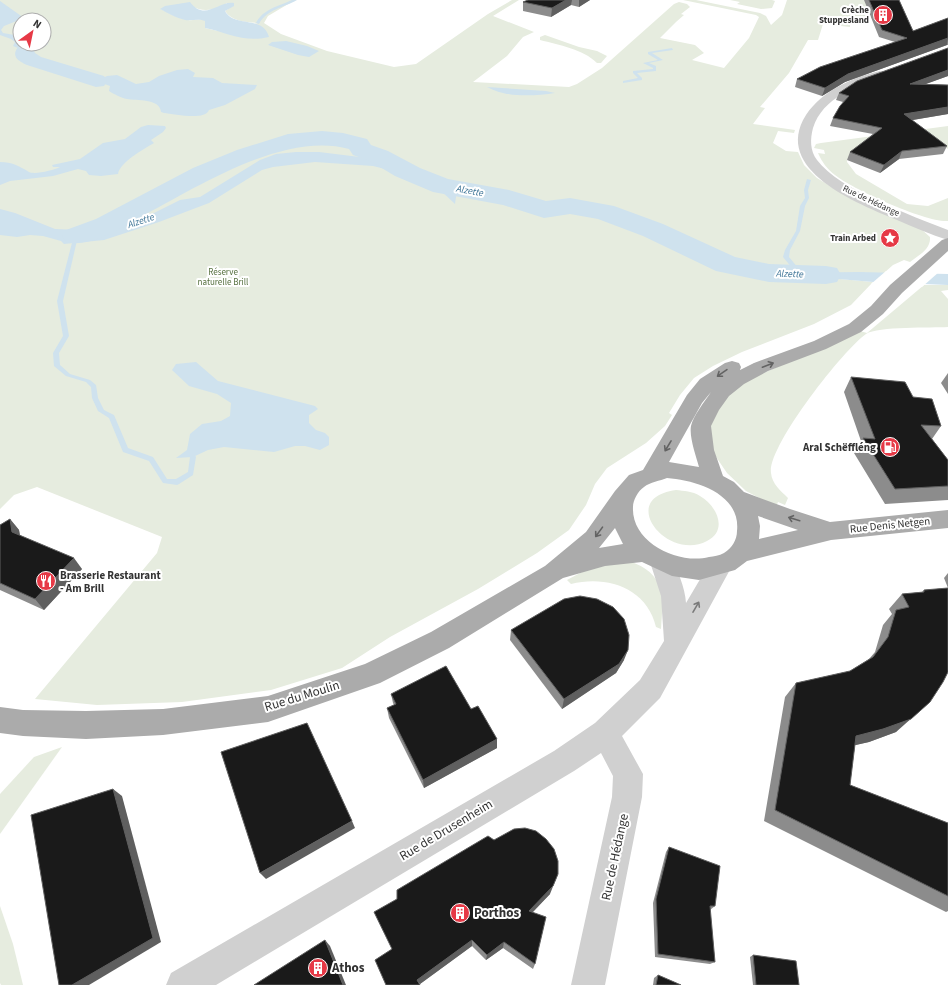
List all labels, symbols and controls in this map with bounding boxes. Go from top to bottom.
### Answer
place label: Crèche Stuppesland [819,4,869,27]
building icon: Crèche Stuppesland [872,4,894,26]
north arrow [12,12,52,52]
text: N [30,16,44,32]
water label: Alzette [454,182,485,200]
street label: Rue de Hédange [841,182,902,220]
water label: Alzette [125,210,156,232]
place icon: Train Arbed [879,227,901,249]
place label: Train Arbed [830,232,876,245]
park label: Réserve naturelle Brill [198,266,248,289]
water label: Alzette [775,266,804,281]
one-way arrow [762,360,774,368]
one-way arrow [717,369,728,377]
fuel station icon: Aral Schëffléng [879,436,901,458]
one-way arrow [663,440,671,452]
place label: Aral Schëffléng [802,440,876,455]
street label: Rue Denis Netgen [849,513,931,537]
one-way arrow [788,515,801,522]
one-way arrow [595,526,603,537]
place label: Brasserie Restaurant - Am Brill [60,568,161,596]
restaurant icon: Brasserie Restaurant - Am Brill [35,570,57,592]
one-way arrow [692,601,700,613]
street label: Rue du Moulin [262,676,342,716]
street label: Rue de Drusenheim [396,795,496,865]
street label: Rue de Hédange [597,812,633,902]
building icon: Porthos [449,902,471,924]
place label: Porthos [474,904,519,922]
building icon: Athos [307,957,329,979]
place label: Athos [331,959,365,977]

